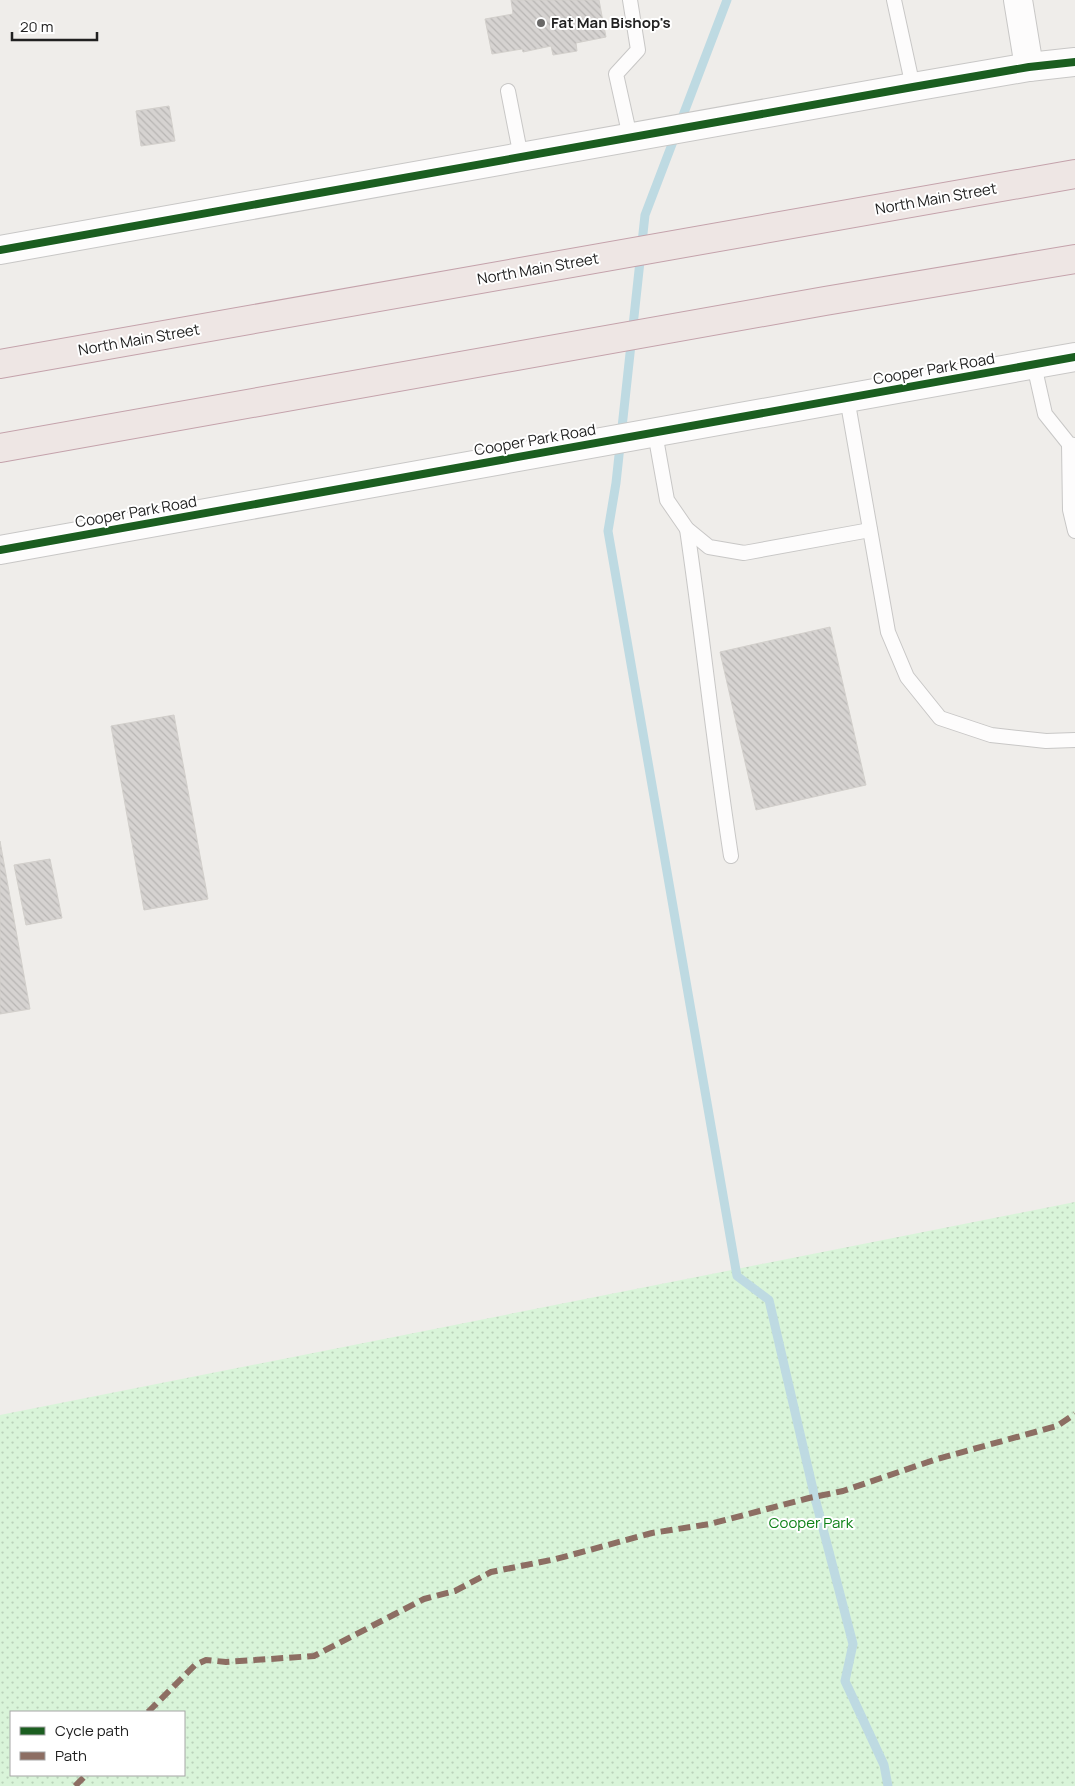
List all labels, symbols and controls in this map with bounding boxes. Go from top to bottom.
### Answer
scale bar [12,10,98,42]
place label: Fat Man Bishop's [551,12,671,33]
text: 20 m [20,16,53,37]
marker: Fat Man Bishop's [535,17,547,29]
street label: North Main Street [874,177,998,220]
street label: North Main Street [476,247,600,290]
street label: North Main Street [77,318,201,361]
street label: Cooper Park Road [872,347,996,390]
street label: Cooper Park Road [473,418,597,461]
street label: Cooper Park Road [74,490,198,533]
park label: Cooper Park [769,1512,854,1533]
legend [10,1711,185,1776]
text: Cycle path [55,1720,129,1741]
text: Path [55,1745,87,1766]

